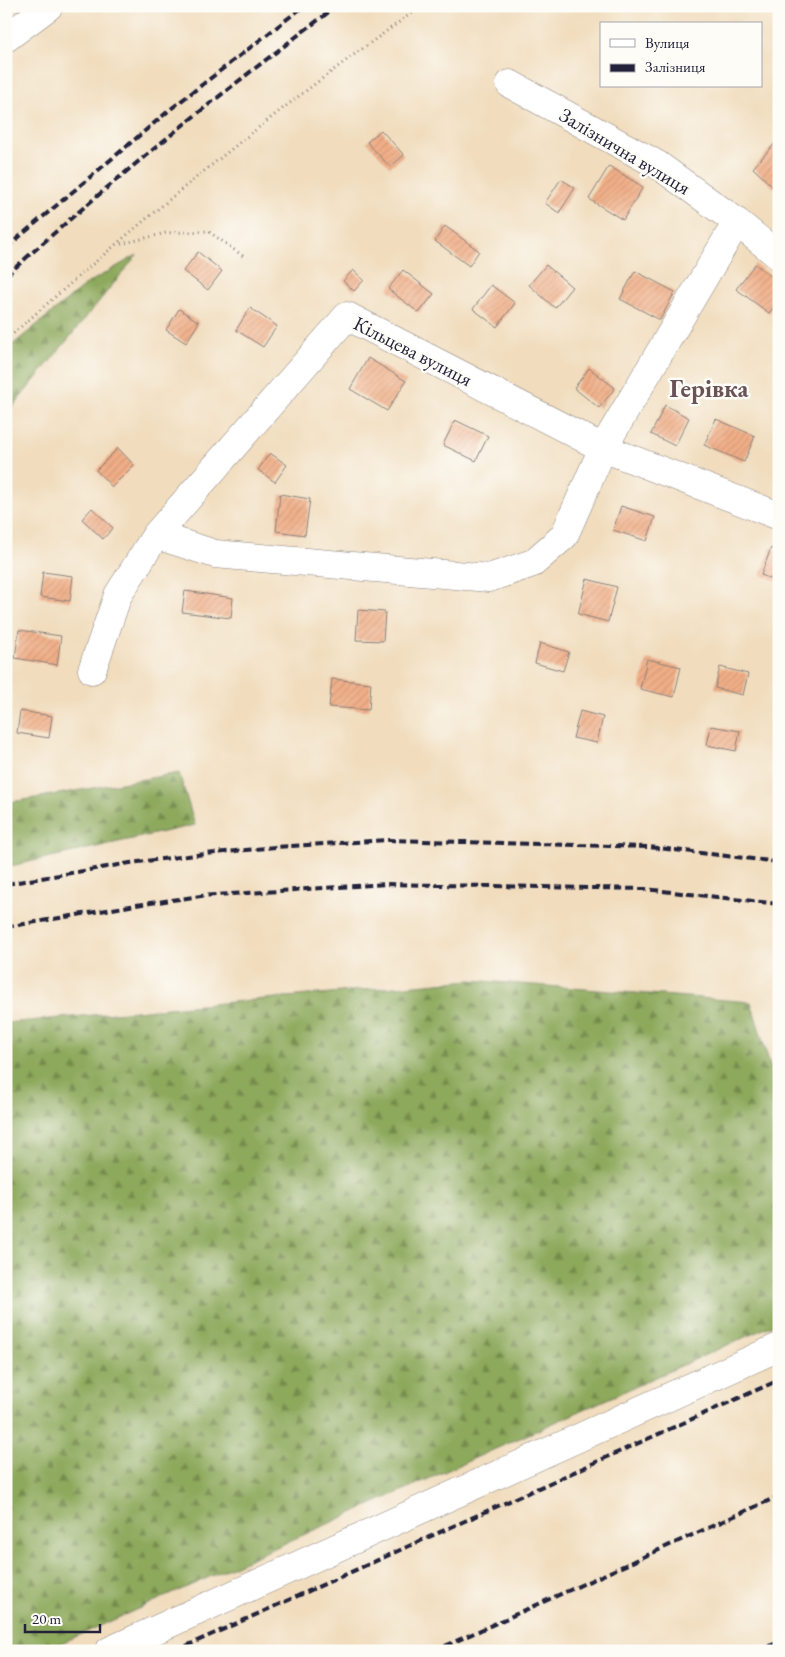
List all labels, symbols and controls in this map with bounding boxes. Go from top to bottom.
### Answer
legend [600,22,762,88]
text: Вулиця [645,33,690,52]
text: Залізниця [645,57,706,76]
street label: Залізнична вулиця [555,102,695,200]
street label: Кільцева вулиця [349,310,477,392]
district label: Герівка [669,372,750,404]
scale bar [25,1602,100,1634]
text: 20 m [32,1609,61,1628]

